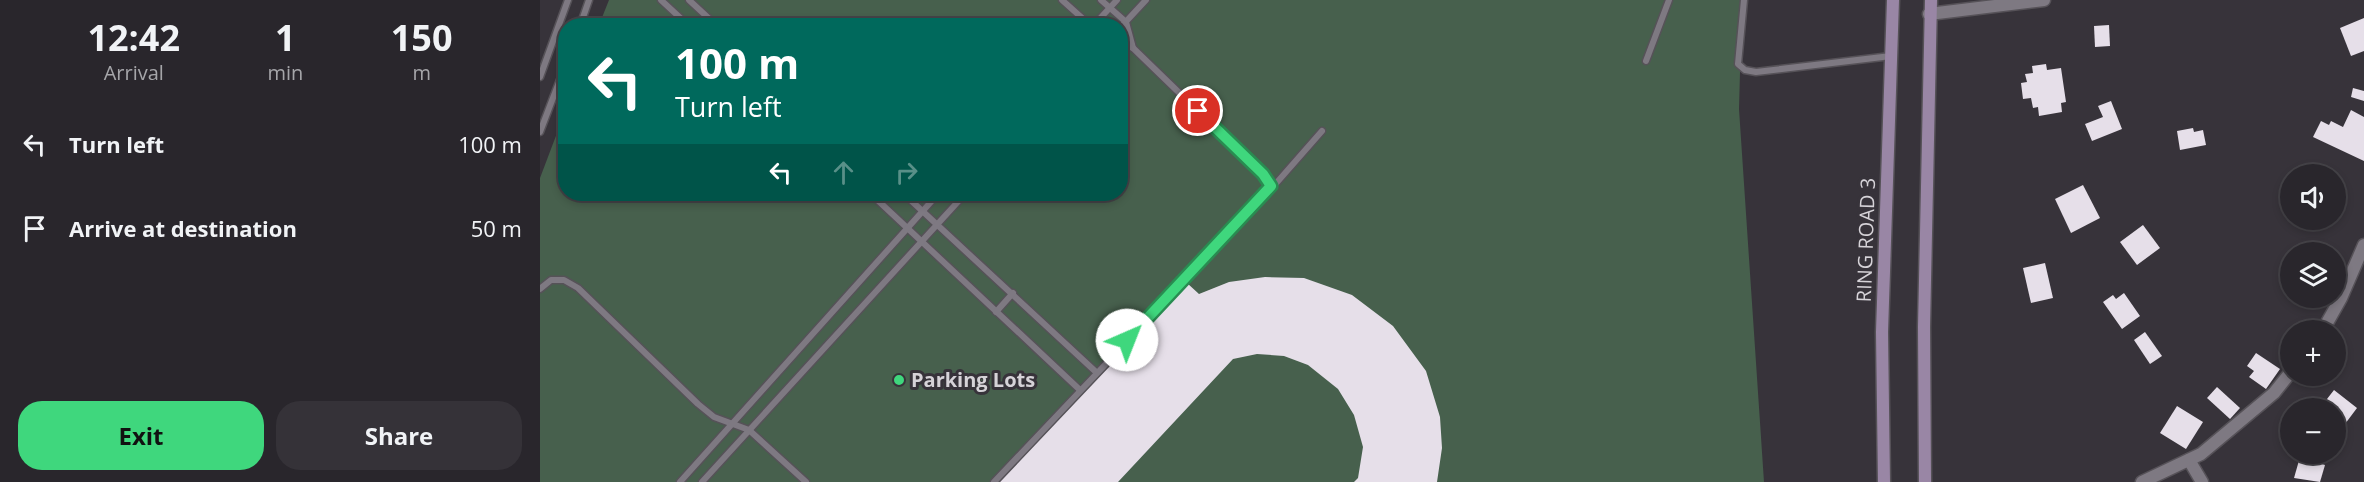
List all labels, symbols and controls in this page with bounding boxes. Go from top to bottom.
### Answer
text: 12:42 [87,13,180,62]
text: 1 [275,13,296,62]
text: 150 [391,13,453,62]
text: 100 m [675,34,799,91]
icon: left [576,42,654,120]
text: Arrival [104,59,164,86]
text: min [267,59,303,86]
text: m [412,59,431,86]
pin [1172,85,1223,136]
text: Turn left [675,88,782,125]
icon: arrive [1181,94,1214,127]
icon: left [18,128,51,161]
text: Turn left [69,129,164,159]
text: 100 m [458,129,522,159]
icon: left [764,156,797,189]
icon: ahead [827,156,860,189]
icon: right [890,156,923,189]
map controls [2280,164,2346,464]
button: sound [2280,164,2346,230]
street label: RING ROAD 3 [1850,177,1881,303]
icon: arrive [18,212,51,245]
text: Arrive at destination [69,213,297,243]
text: 50 m [471,213,522,243]
button: layers [2280,242,2346,308]
position arrow [1095,308,1159,372]
button: + [2280,320,2346,386]
place label: Parking Lots [911,366,1035,393]
marker: Parking Lots [892,373,906,387]
button: − [2280,398,2346,464]
button: Exit [18,401,264,470]
button: Share [276,401,522,470]

